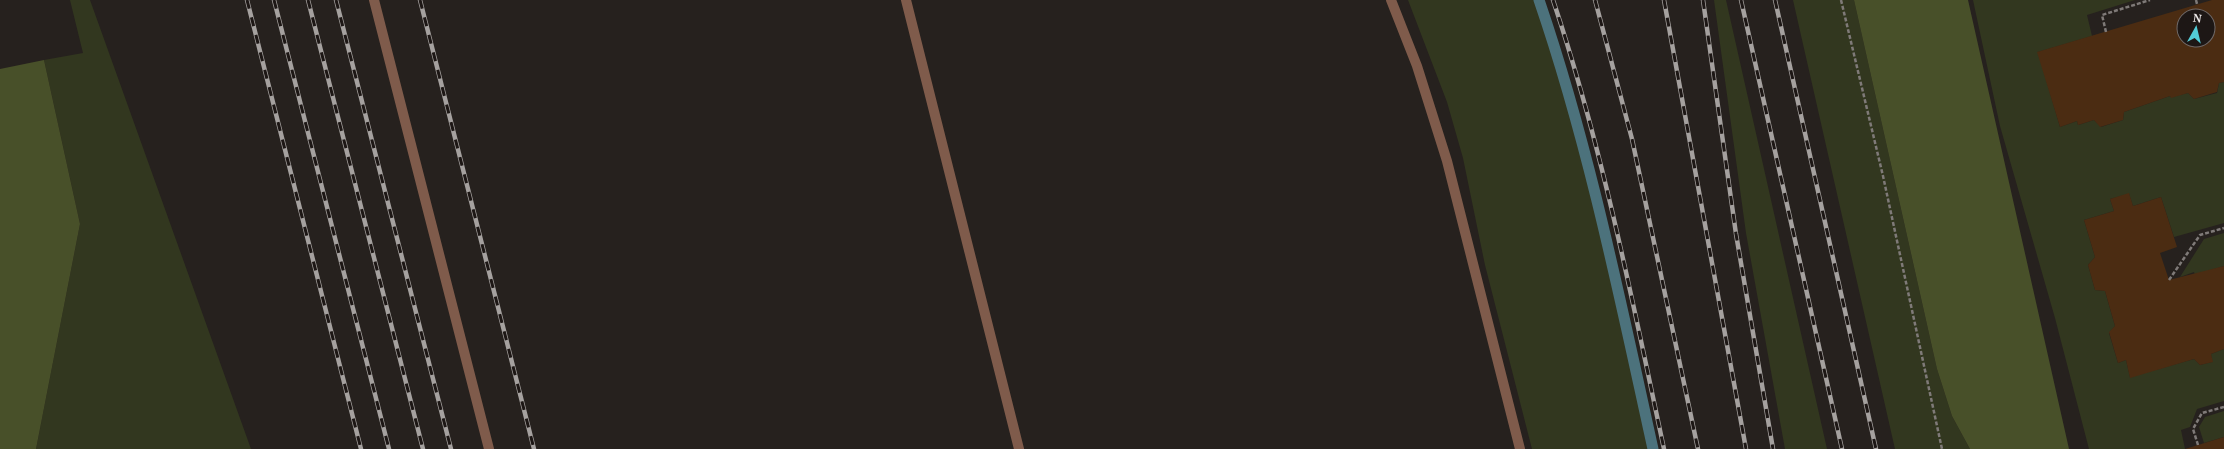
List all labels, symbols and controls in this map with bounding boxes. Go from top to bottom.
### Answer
north arrow [2176,8,2216,48]
text: N [2192,10,2203,26]

